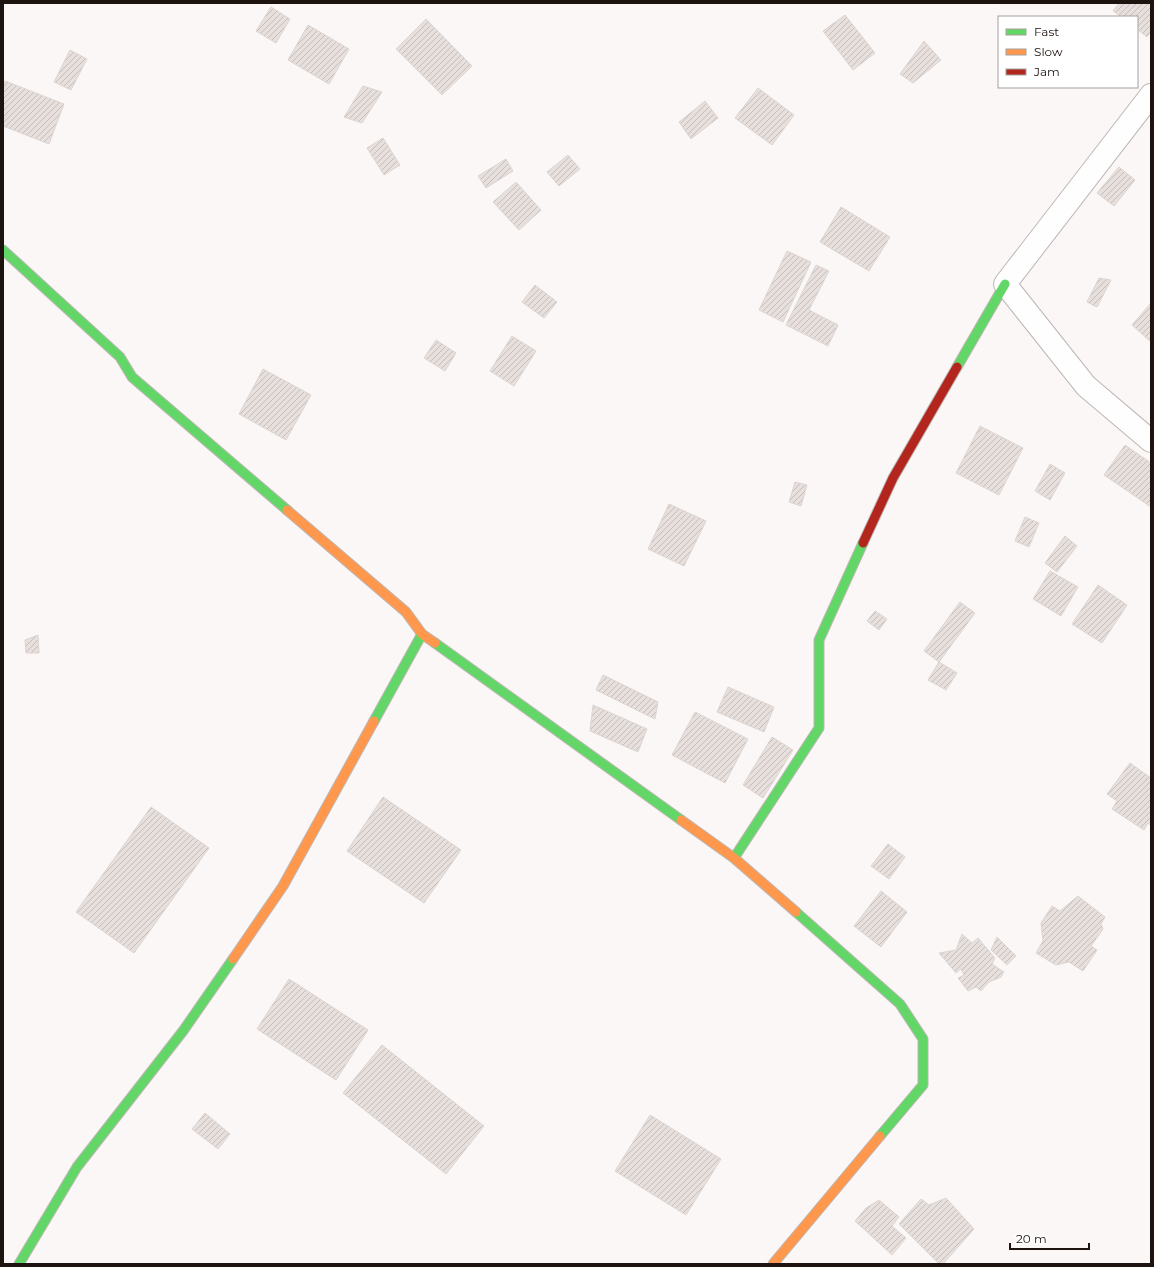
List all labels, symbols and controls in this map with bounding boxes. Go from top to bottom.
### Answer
legend [998,16,1138,88]
text: Fast [1034,24,1059,39]
text: Slow [1034,44,1063,59]
text: Jam [1033,64,1060,79]
scale bar [1010,1225,1089,1251]
text: 20 m [1016,1231,1047,1246]

